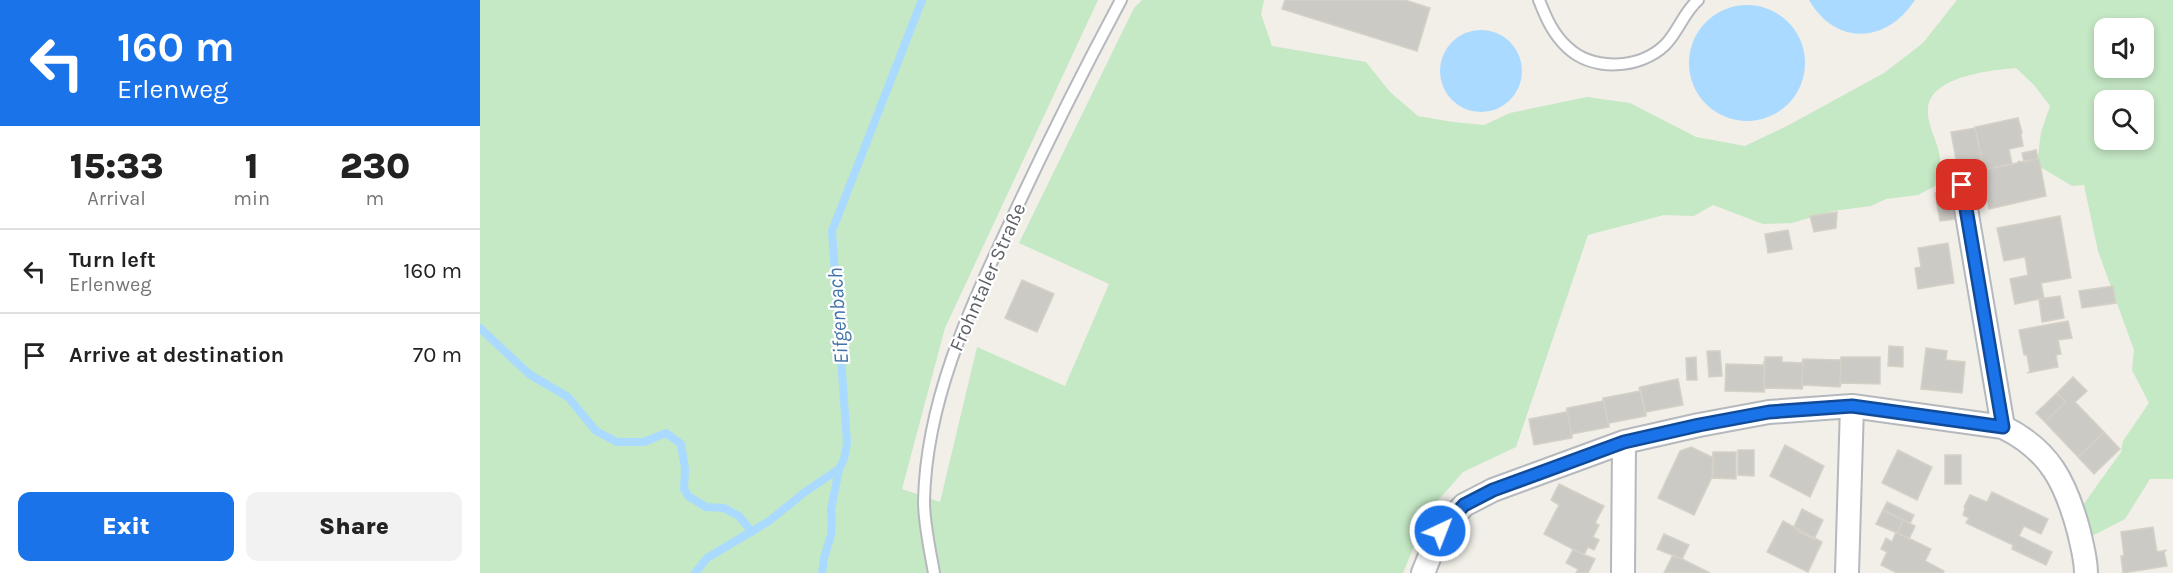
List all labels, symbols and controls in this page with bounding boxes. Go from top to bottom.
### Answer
map controls [2094,18,2154,150]
button: sound [2094,18,2154,78]
text: 160 m [117,22,235,72]
icon: left [18,24,96,102]
text: Erlenweg [117,73,228,105]
button: search [2094,90,2154,150]
text: 15:33 [70,145,164,187]
text: 1 [245,145,259,187]
text: 230 [340,145,410,187]
pin [1936,159,1987,210]
icon: arrive [1945,168,1978,201]
text: Arrival [87,187,146,210]
text: min [233,187,270,210]
text: m [366,187,384,210]
street label: Frohntaler Straße [945,200,1030,355]
text: Turn left [69,247,156,273]
icon: left [18,255,51,288]
text: 160 m [403,258,462,284]
water label: Eifgenbach [823,267,853,365]
text: Erlenweg [69,273,151,296]
icon: arrive [18,339,51,372]
text: Arrive at destination [69,342,284,368]
text: 70 m [413,342,462,368]
button: Exit [18,492,234,561]
button: Share [246,492,462,561]
position arrow [1408,499,1472,563]

